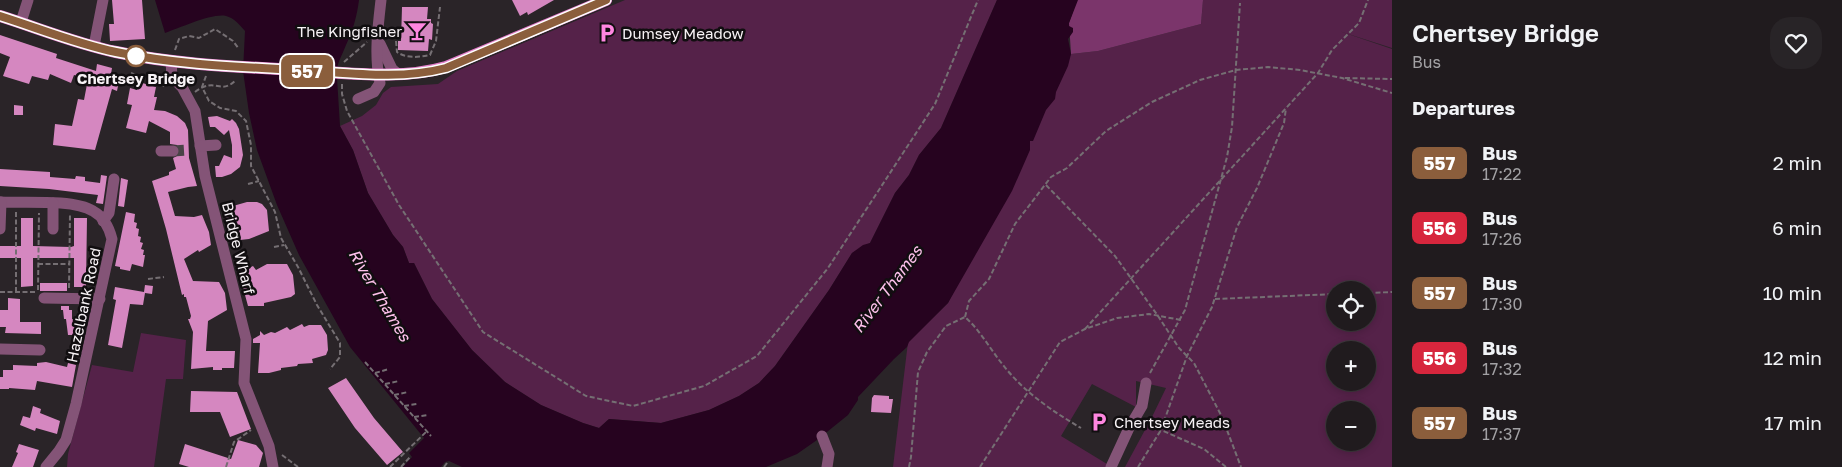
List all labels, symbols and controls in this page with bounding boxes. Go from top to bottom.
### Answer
button: heart [1770,17,1822,69]
text: Chertsey Bridge [1412,18,1599,47]
bar icon: The Kingfisher [406,20,428,42]
place label: The Kingfisher [297,22,402,40]
parking icon: Dumsey Meadow [596,22,618,44]
place label: Dumsey Meadow [622,24,744,42]
marker: Chertsey Bridge [125,45,147,67]
text: Bus [1412,52,1441,72]
line badge: 557 [278,55,336,87]
text: 557 [291,60,323,82]
place label: Chertsey Bridge [77,69,195,87]
text: Departures [1412,96,1515,119]
text: Bus [1482,141,1517,164]
text: 2 min [1773,151,1822,174]
text: 557 [1424,152,1455,174]
text: 17:22 [1482,164,1522,184]
street label: Bridge Wharf [219,200,259,297]
text: Bus [1482,206,1517,229]
text: 6 min [1772,216,1822,239]
text: 556 [1423,217,1456,239]
text: 17:26 [1482,229,1522,249]
water label: River Thames [848,240,927,337]
water label: River Thames [345,245,416,346]
street label: Hazelbank Road [62,246,104,364]
text: Bus [1482,271,1517,294]
map controls [1326,281,1376,451]
button: locate [1326,281,1376,331]
text: 10 min [1763,281,1822,304]
text: 557 [1424,282,1455,304]
text: 17:30 [1482,294,1522,314]
text: Bus [1482,336,1517,359]
button: + [1326,341,1376,391]
text: 12 min [1763,346,1822,369]
text: 556 [1423,347,1456,369]
text: 17:32 [1482,359,1522,379]
button: − [1326,401,1376,451]
text: Bus [1482,401,1517,424]
parking icon: Chertsey Meads [1088,411,1110,433]
text: 17 min [1764,411,1822,434]
text: 557 [1424,412,1455,434]
place label: Chertsey Meads [1114,413,1230,431]
text: 17:37 [1482,424,1521,444]

